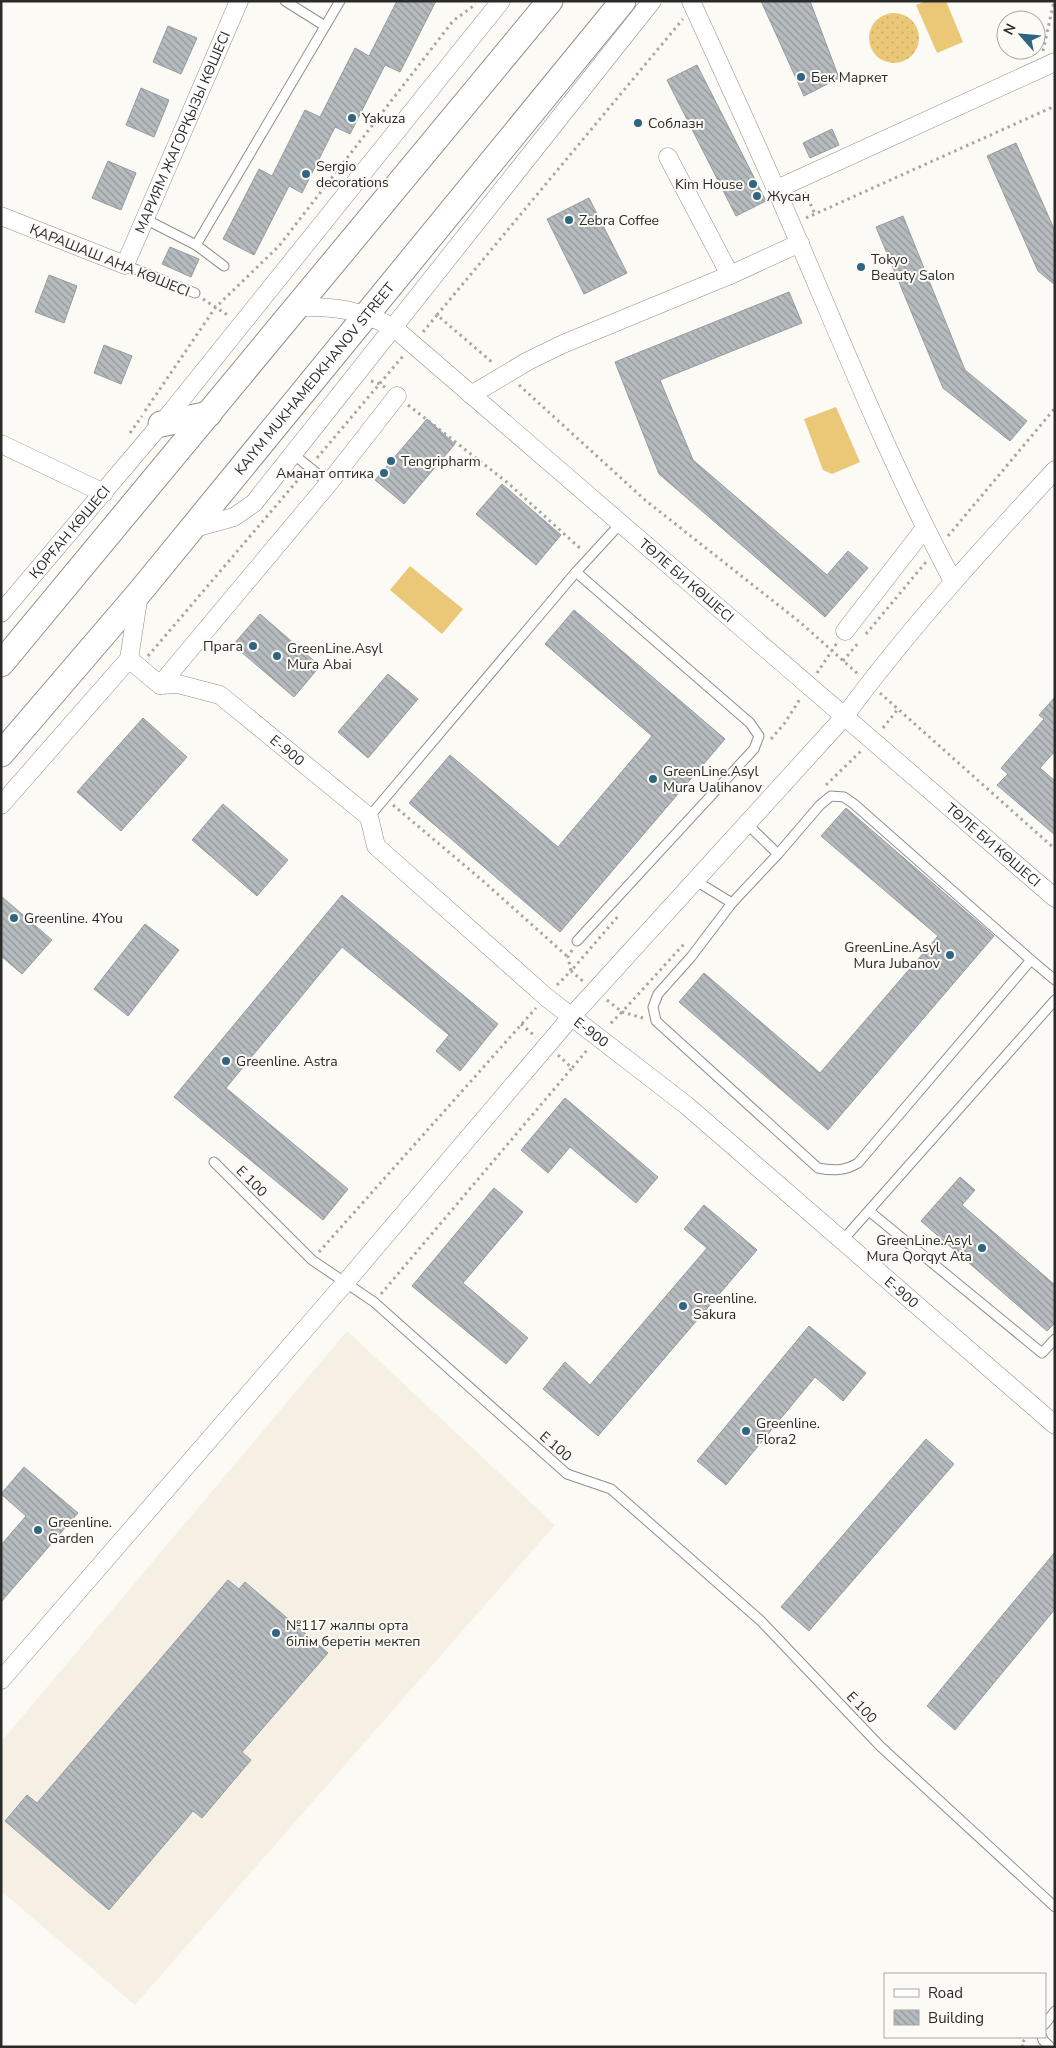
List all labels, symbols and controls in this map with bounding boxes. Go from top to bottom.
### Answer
north arrow [996,10,1046,60]
text: N [999,20,1021,38]
street label: МАРИЯМ ЖАГОРҚЫЗЫ КӨШЕСІ [131,28,235,236]
place label: Бек Маркет [811,68,889,87]
marker: Бек Маркет [795,71,807,83]
place label: Yakuza [361,109,405,128]
marker: Yakuza [346,112,358,124]
place label: Соблазн [648,114,704,133]
marker: Соблазн [632,117,644,129]
place label: Sergio decorations [316,157,389,192]
marker: Sergio decorations [300,168,312,180]
place label: Kim House [675,175,743,194]
marker: Kim House [747,178,759,190]
place label: Жусан [767,187,810,206]
marker: Жусан [751,190,763,202]
place label: Zebra Coffee [579,211,659,230]
marker: Zebra Coffee [563,214,575,226]
street label: ҚАРАШАШ АНА КӨШЕСІ [27,220,193,301]
place label: Tokyo Beauty Salon [871,250,955,285]
marker: Tokyo Beauty Salon [855,261,867,273]
street label: KAIYM MUKHAMEDKHANOV STREET [230,278,399,479]
place label: Tengripharm [401,452,481,471]
marker: Tengripharm [385,455,397,467]
place label: Аманат оптика [276,464,374,483]
marker: Аманат оптика [378,467,390,479]
street label: ҚОРҒАН КӨШЕСІ [25,482,115,583]
street label: ТӨЛЕ БИ КӨШЕСІ [635,534,738,627]
place label: Прага [203,637,243,656]
place label: GreenLine.Asyl Mura Abai [287,639,384,674]
marker: Прага [247,640,259,652]
marker: GreenLine.Asyl Mura Abai [271,650,283,662]
street label: E-900 [266,731,308,770]
place label: GreenLine.Asyl Mura Ualihanov [663,762,763,797]
marker: GreenLine.Asyl Mura Ualihanov [647,773,659,785]
street label: ТӨЛЕ БИ КӨШЕСІ [941,799,1044,891]
place label: Greenline. 4You [24,909,123,928]
marker: Greenline. 4You [8,912,20,924]
place label: GreenLine.Asyl Mura Jubanov [844,938,941,973]
marker: GreenLine.Asyl Mura Jubanov [944,949,956,961]
street label: E-900 [570,1013,612,1052]
place label: Greenline. Astra [236,1052,338,1071]
marker: Greenline. Astra [220,1055,232,1067]
street label: E 100 [232,1162,271,1201]
place label: GreenLine.Asyl Mura Qorqyt Ata [866,1231,973,1266]
marker: GreenLine.Asyl Mura Qorqyt Ata [976,1242,988,1254]
street label: E-900 [880,1272,922,1312]
place label: Greenline. Sakura [693,1289,757,1324]
marker: Greenline. Sakura [677,1300,689,1312]
place label: Greenline. Flora2 [756,1414,820,1449]
marker: Greenline. Flora2 [740,1425,752,1437]
street label: E 100 [535,1427,576,1466]
place label: Greenline. Garden [48,1513,112,1548]
marker: Greenline. Garden [32,1524,44,1536]
place label: №117 жалпы орта білім беретін мектеп [286,1616,421,1651]
marker: №117 жалпы орта білім беретін мектеп [270,1627,282,1639]
street label: E 100 [842,1687,881,1727]
legend [884,1973,1046,2038]
text: Road [928,1983,963,2003]
text: Building [928,2008,984,2028]

